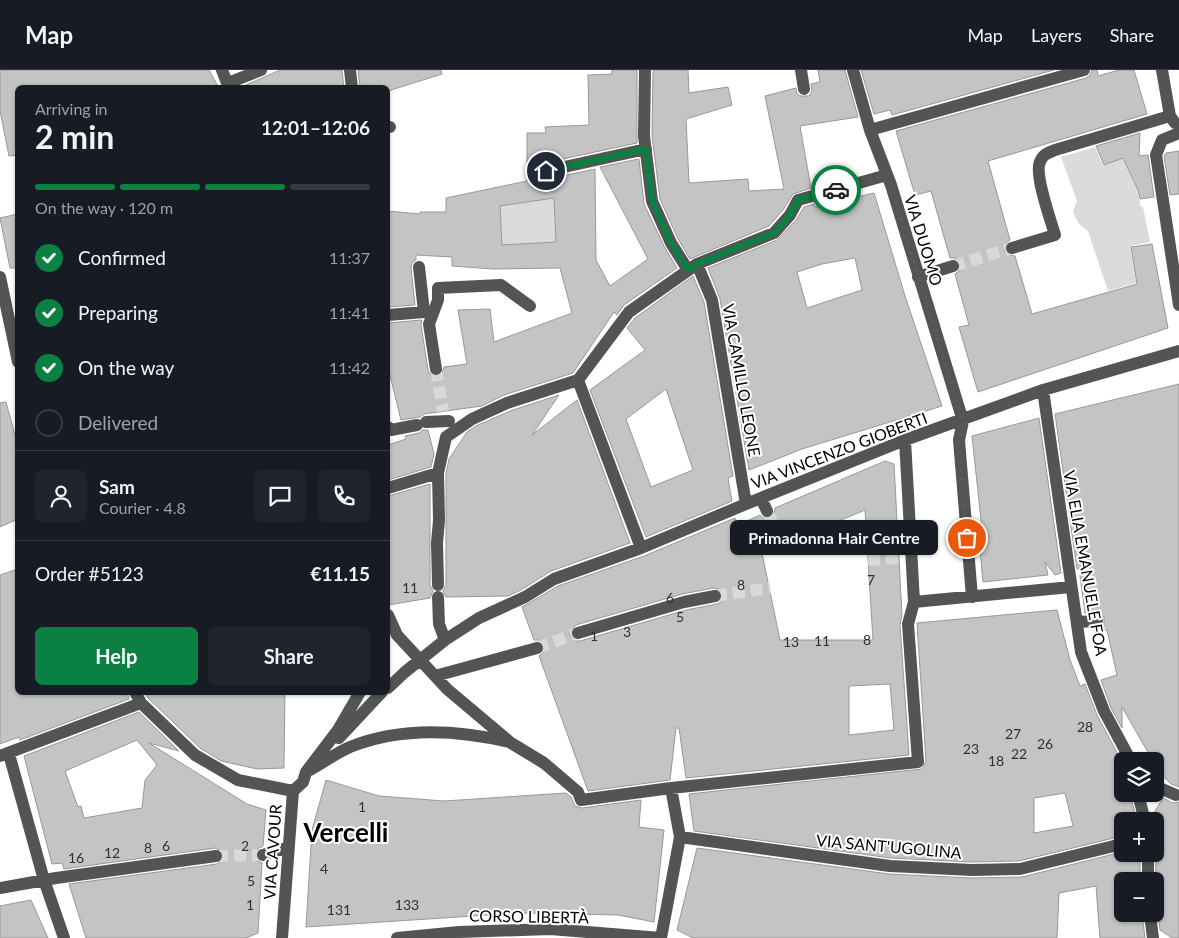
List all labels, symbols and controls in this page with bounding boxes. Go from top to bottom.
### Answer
text: Map [25,20,73,49]
text: Map [967,24,1003,46]
text: Layers [1031,24,1082,46]
text: Share [1110,24,1154,46]
text: Arriving in [35,99,108,118]
text: 12:01–12:06 [261,116,370,139]
text: 2 min [35,117,114,156]
pin [525,150,567,192]
icon: home [532,157,560,185]
courier [811,165,861,215]
icon: car [822,176,850,204]
street label: VIA DUOMO [901,192,947,288]
text: On the way · 120 m [35,198,173,217]
icon: check [35,244,63,272]
text: Confirmed [78,246,166,269]
text: 11:37 [329,248,370,267]
icon: check [35,299,63,327]
text: Preparing [78,301,158,324]
street label: VIA CAMILLO LEONE [719,302,765,458]
text: 11:41 [329,303,370,322]
icon: check [35,354,63,382]
text: On the way [78,356,174,379]
text: 11:42 [329,358,370,377]
street label: VIA VINCENZO GIOBERTI [748,408,930,492]
text: Delivered [78,411,158,434]
street label: VIA ELIA EMANUELE FOA [1060,469,1112,657]
button: person [35,470,87,522]
button: chat [254,470,306,522]
button: phone [318,470,370,522]
text: Sam [99,475,135,498]
text: Courier · 4.8 [99,498,186,517]
pin [946,517,988,559]
callout: Primadonna Hair Centre [730,520,937,556]
icon: bag [953,524,981,552]
text: Primadonna Hair Centre [748,528,920,547]
text: Order #5123 [35,562,144,585]
text: €11.15 [310,562,370,585]
house number: 7 [867,571,875,588]
house number: 8 [737,576,745,593]
house number: 11 [402,579,418,596]
house number: 6 [666,589,674,606]
house number: 5 [676,608,684,625]
house number: 3 [623,623,631,640]
button: Help [35,627,198,685]
button: Share [208,627,370,685]
house number: 1 [590,627,598,644]
house number: 8 [863,631,871,648]
house number: 11 [814,632,830,649]
house number: 13 [783,633,799,650]
house number: 28 [1077,718,1093,735]
house number: 27 [1005,725,1021,742]
house number: 26 [1037,735,1053,752]
house number: 23 [963,740,979,757]
house number: 22 [1011,745,1027,762]
house number: 18 [988,752,1004,769]
map controls [1114,752,1164,922]
button: layers [1114,752,1164,802]
house number: 1 [358,798,366,815]
street label: VIA CAVOUR [259,804,285,900]
button: + [1114,812,1164,862]
district label: Vercelli [303,816,388,848]
street label: VIA SANT'UGOLINA [815,830,963,862]
house number: 6 [162,837,170,854]
house number: 2 [241,837,249,854]
house number: 8 [144,839,152,856]
house number: 12 [104,844,120,861]
house number: 16 [68,849,84,866]
house number: 4 [320,860,328,877]
house number: 5 [247,872,255,889]
button: − [1114,872,1164,922]
house number: 1 [246,896,254,913]
house number: 133 [395,896,419,913]
house number: 131 [327,901,351,918]
street label: CORSO LIBERTÀ [469,905,589,927]

